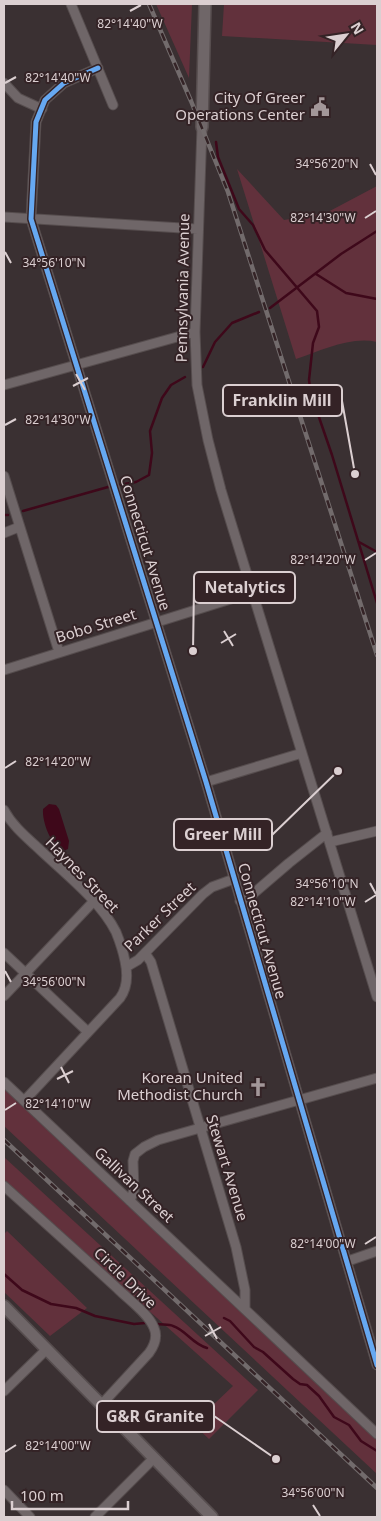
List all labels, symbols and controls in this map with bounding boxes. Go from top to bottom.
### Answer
north arrow [321,10,371,60]
text: 82°14'40"W [97,15,163,32]
text: N [347,19,369,38]
text: 82°14'40"W [25,69,91,86]
place label: City Of Greer Operations Center [175,87,305,124]
public building icon: City Of Greer Operations Center [309,96,331,118]
text: 34°56'20"N [295,155,359,172]
text: 82°14'30"W [290,209,356,226]
street label: Pennsylvania Avenue [171,213,193,363]
text: 34°56'10"N [22,254,86,271]
callout: Franklin Mill [223,385,342,416]
text: Franklin Mill [232,389,332,411]
text: 82°14'30"W [25,411,91,428]
street label: Connecticut Avenue [116,473,176,613]
text: 82°14'20"W [290,551,356,568]
callout: Netalytics [194,572,295,603]
text: Netalytics [204,576,286,598]
street label: Bobo Street [53,603,139,647]
text: 82°14'20"W [25,753,91,770]
callout: Greer Mill [174,819,272,850]
text: Greer Mill [184,823,262,845]
street label: Haynes Street [42,832,124,917]
street label: Connecticut Avenue [234,860,292,1001]
text: 34°56'10"N [295,875,359,892]
street label: Parker Street [119,877,200,955]
text: 82°14'10"W [290,893,356,910]
text: 34°56'00"N [22,973,86,990]
place label: Korean United Methodist Church [117,1067,243,1104]
church icon: Korean United Methodist Church [247,1076,269,1098]
text: 82°14'10"W [25,1095,91,1112]
street label: Stewart Avenue [202,1112,254,1223]
street label: Gallivan Street [91,1142,179,1227]
text: 82°14'00"W [290,1235,356,1252]
street label: Circle Drive [90,1242,161,1312]
callout: G&R Granite [97,1401,214,1432]
text: G&R Granite [106,1405,204,1427]
text: 82°14'00"W [25,1437,91,1454]
scale bar [12,1478,129,1510]
text: 34°56'00"N [281,1484,345,1501]
text: 100 m [20,1485,64,1505]

